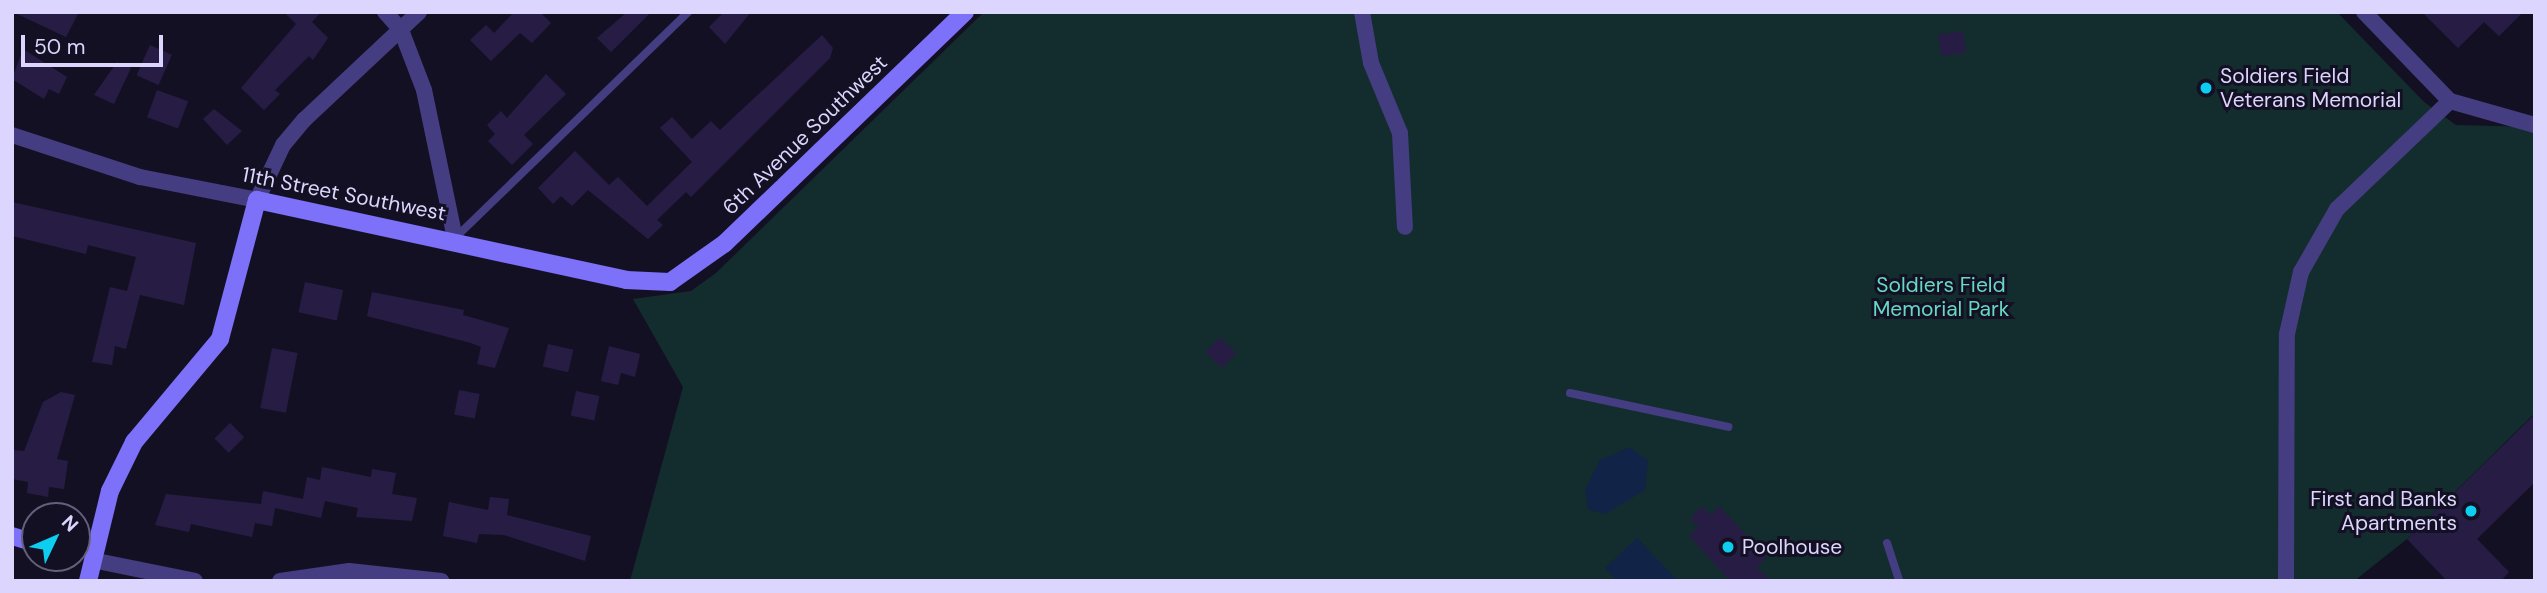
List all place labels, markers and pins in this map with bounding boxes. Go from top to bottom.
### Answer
place label: Soldiers Field Veterans Memorial [2220,63,2401,113]
marker: Soldiers Field Veterans Memorial [2198,80,2214,96]
place label: First and Banks Apartments [2310,486,2457,536]
marker: First and Banks Apartments [2463,503,2479,519]
place label: Poolhouse [1742,534,1842,560]
marker: Poolhouse [1720,539,1736,555]

